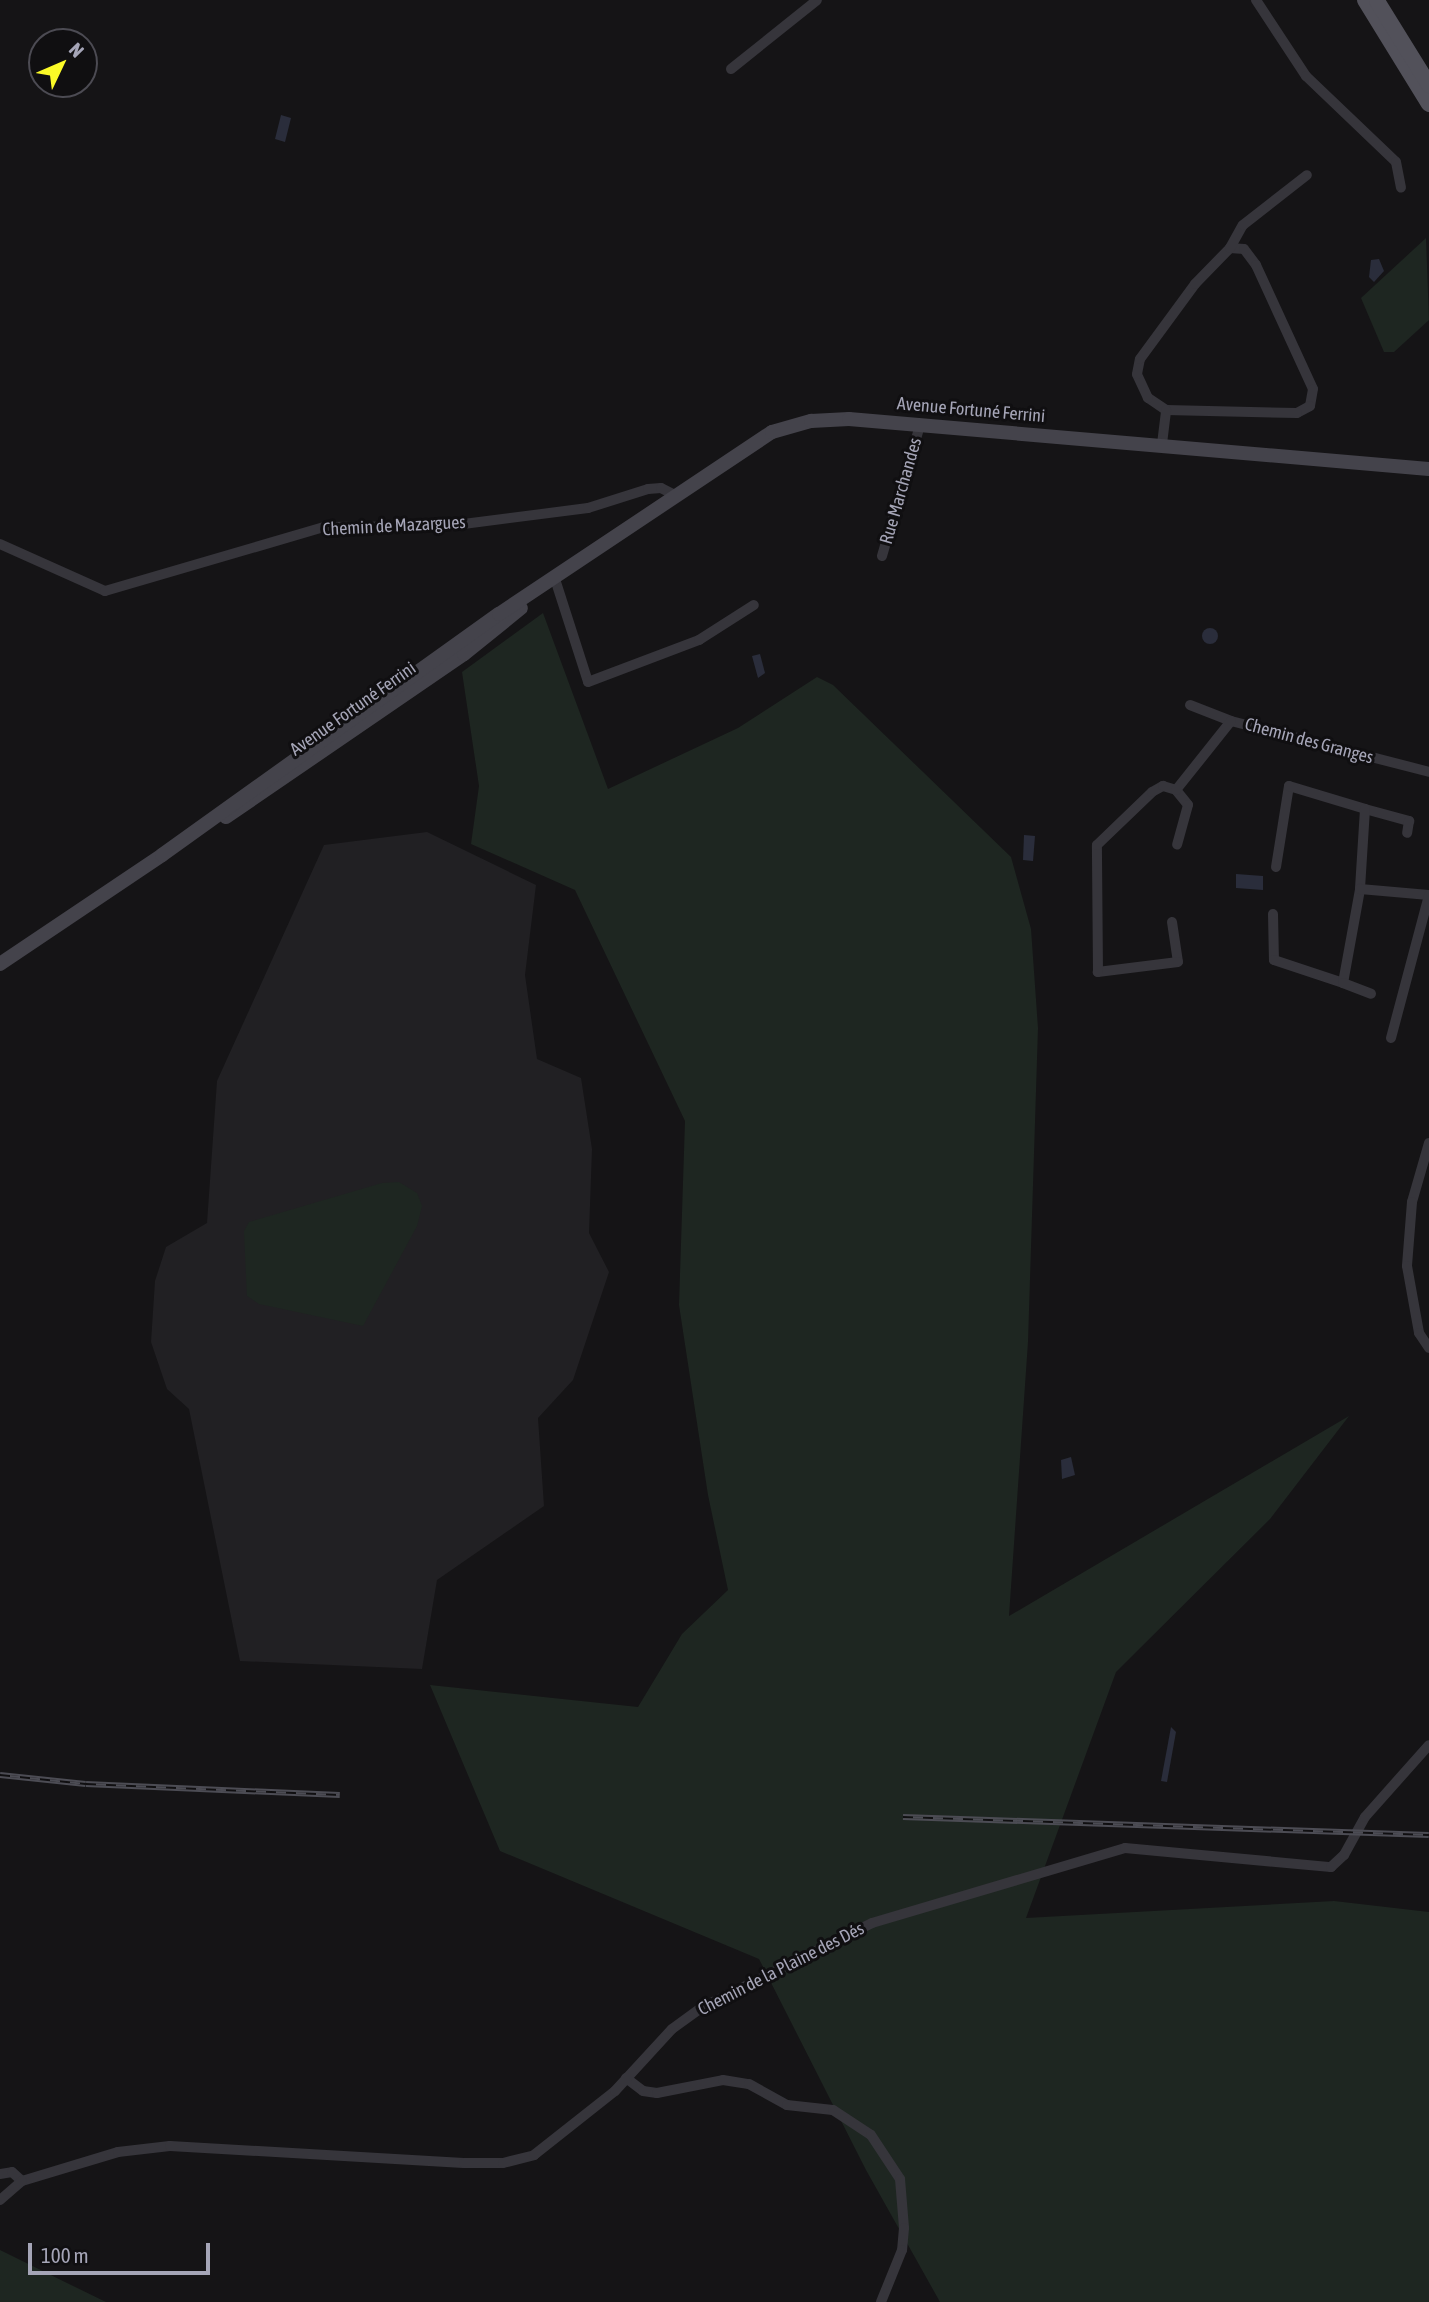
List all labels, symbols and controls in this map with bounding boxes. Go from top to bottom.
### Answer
north arrow [28,28,98,98]
text: N [65,38,88,61]
street label: Avenue Fortuné Ferrini [896,393,1046,427]
street label: Rue Marchandes [876,435,926,547]
street label: Chemin de Mazargues [322,511,466,541]
street label: Avenue Fortuné Ferrini [286,658,420,760]
street label: Chemin des Granges [1242,713,1376,769]
street label: Chemin de la Plaine des Dés [694,1918,868,2020]
scale bar [32,2228,214,2272]
text: 100 m [41,2243,89,2267]

